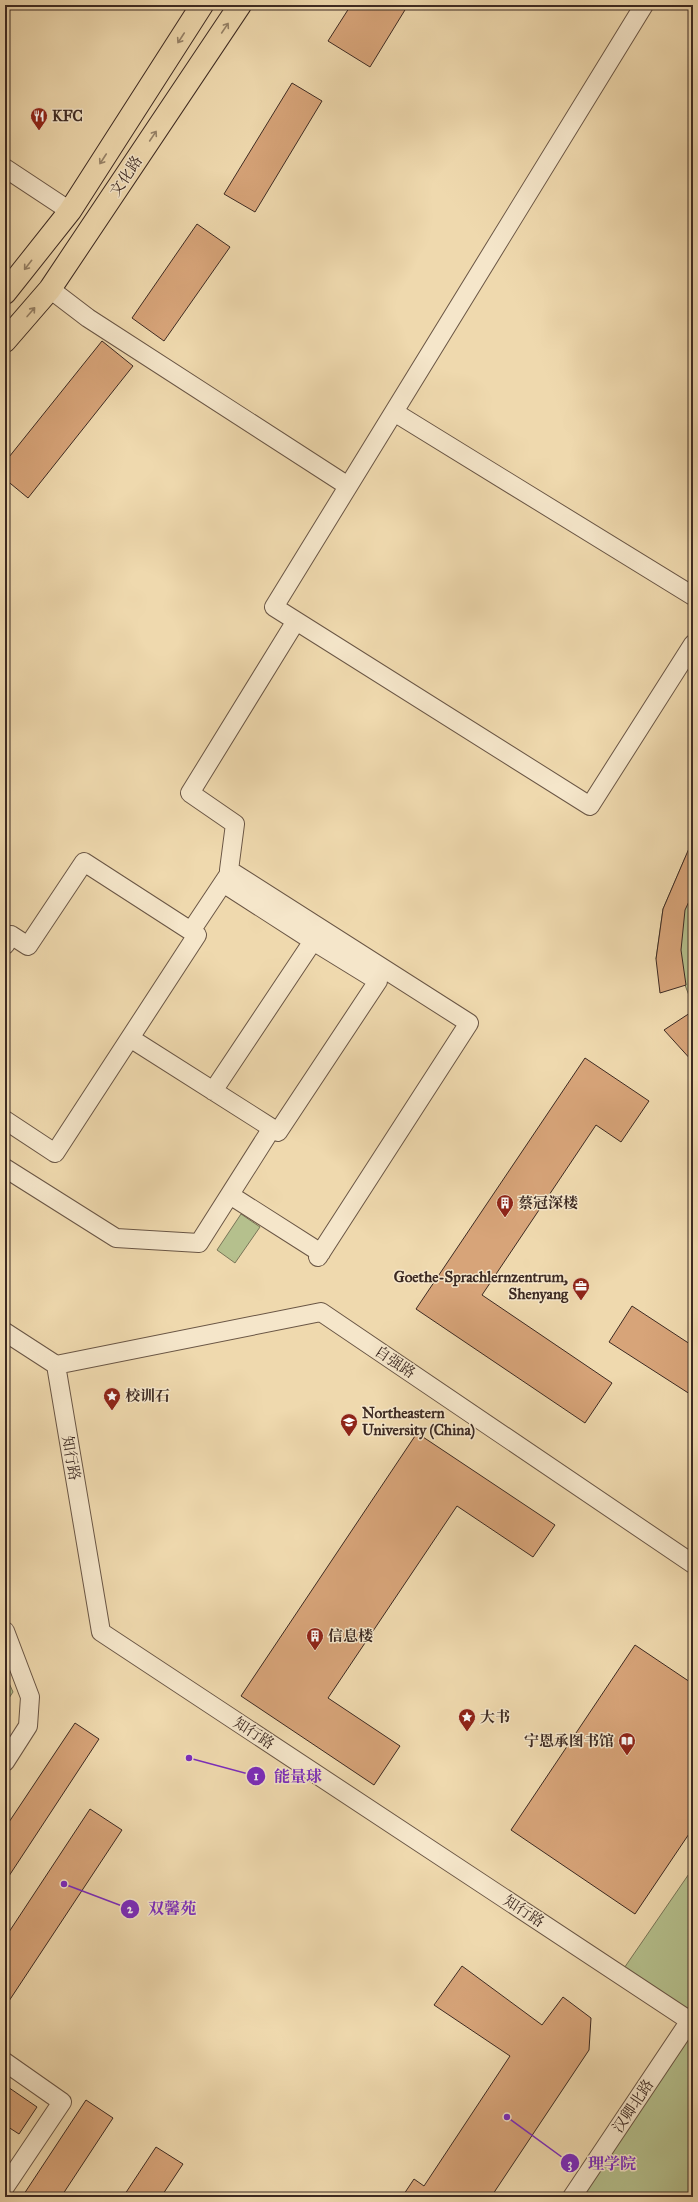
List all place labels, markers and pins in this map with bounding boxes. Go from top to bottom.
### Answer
restaurant icon: KFC [29,106,49,131]
place label: KFC [52,107,83,125]
building icon: 蔡冠深楼 [495,1193,515,1218]
place label: 蔡冠深楼 [518,1194,578,1212]
place label: Goethe-Sprachlernzentrum, Shenyang [394,1268,569,1304]
office icon: Goethe-Sprachlernzentrum, Shenyang [571,1276,591,1301]
place icon: 校训石 [102,1386,122,1411]
place label: 校训石 [125,1387,170,1405]
place label: Northeastern University (China) [362,1404,475,1440]
school or university icon: Northeastern University (China) [339,1412,359,1437]
building icon: 信息楼 [305,1626,325,1651]
place label: 信息楼 [328,1627,373,1645]
place icon: 大书 [457,1707,477,1732]
place label: 大书 [480,1708,510,1726]
library icon: 宁恩承图书馆 [617,1731,637,1756]
place label: 宁恩承图书馆 [524,1732,614,1750]
callout: 能量球 [246,1762,330,1790]
callout: 双馨苑 [120,1895,204,1923]
callout: 理学院 [560,2149,644,2177]

